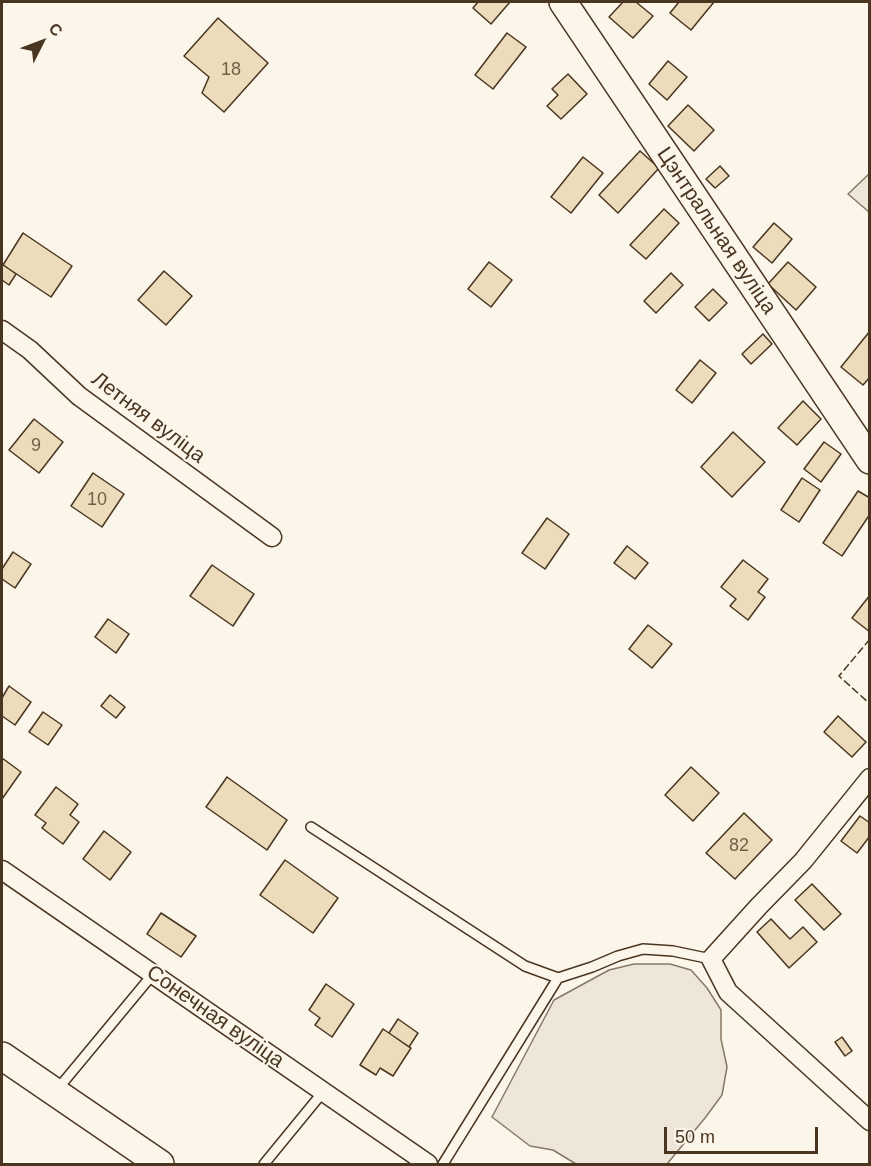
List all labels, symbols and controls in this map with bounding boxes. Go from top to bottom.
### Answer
north arrow [12,12,72,72]
text: С [46,20,66,40]
house number: 18 [221,59,241,81]
street label: Цэнтральная вуліца [651,143,781,319]
street label: Летняя вуліца [86,367,210,469]
house number: 9 [31,435,41,457]
house number: 10 [87,489,107,511]
house number: 82 [729,835,749,857]
street label: Сонечная вуліца [141,960,289,1074]
scale bar [667,1115,822,1153]
text: 50 m [675,1127,715,1147]

